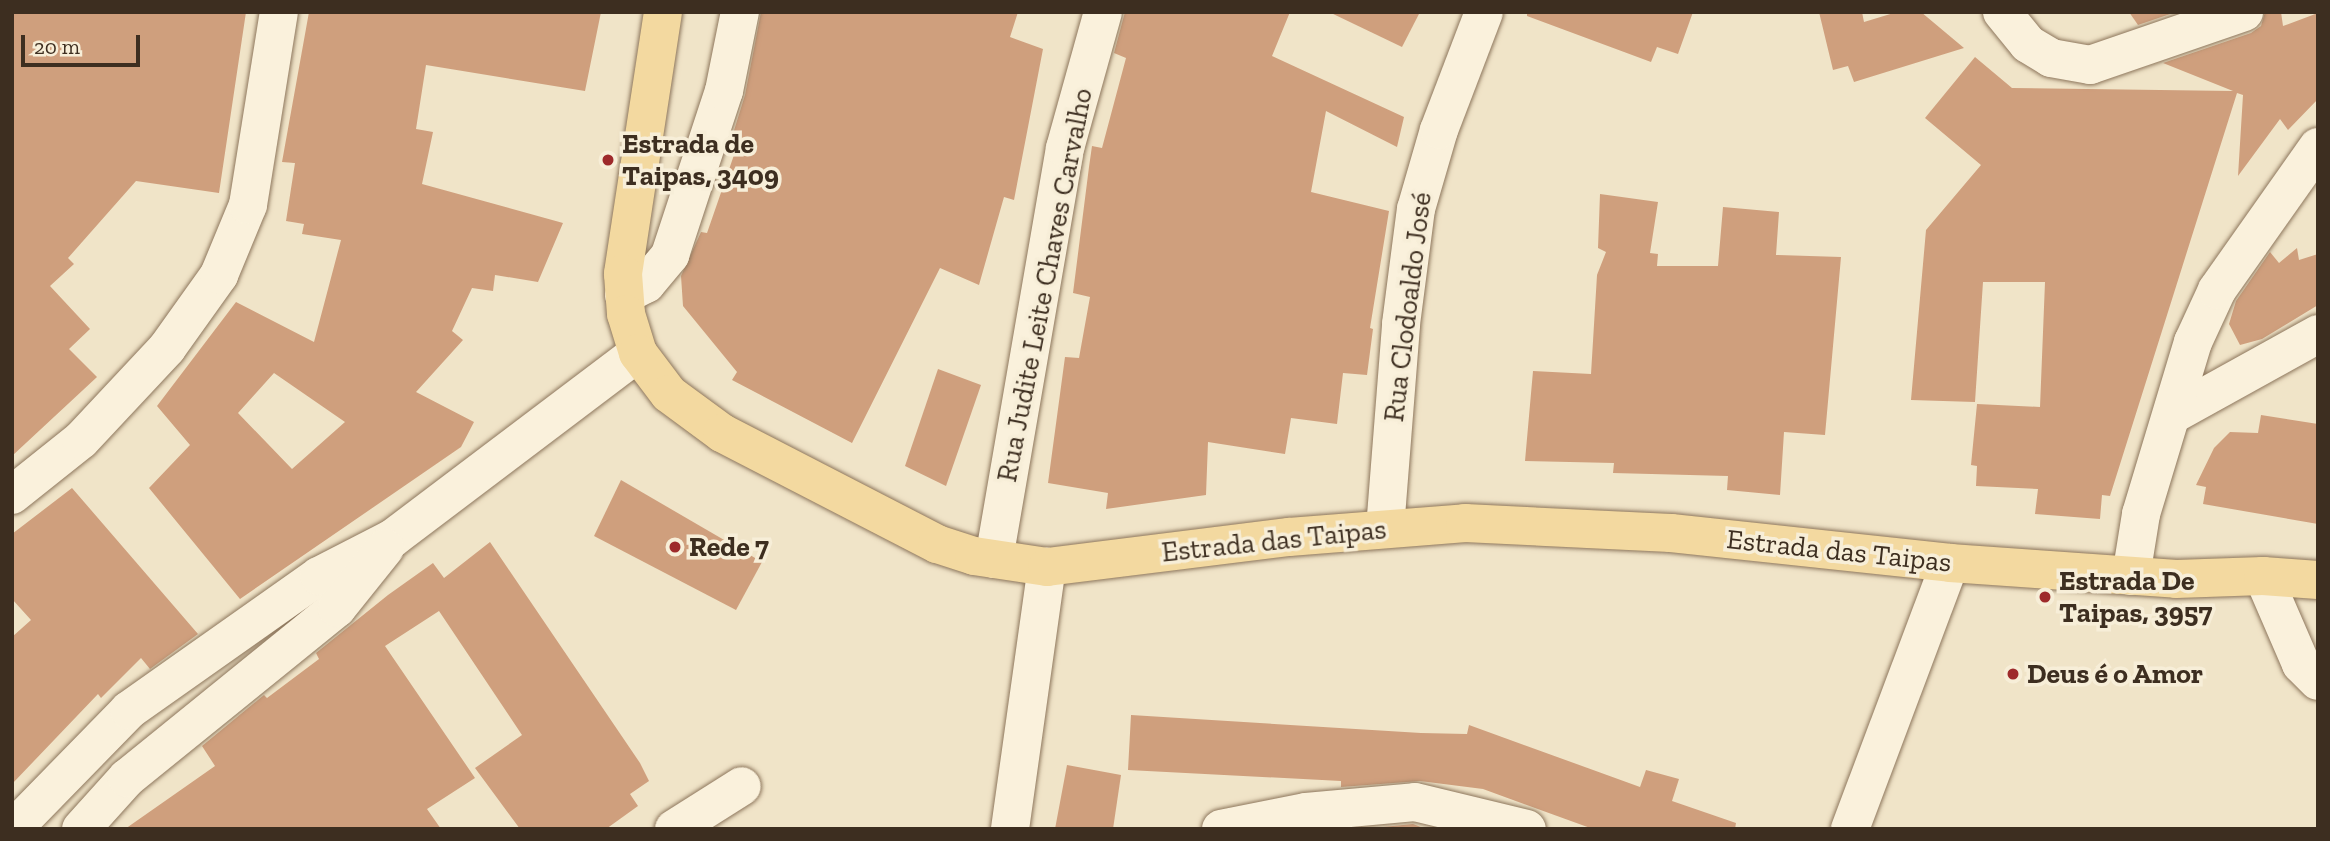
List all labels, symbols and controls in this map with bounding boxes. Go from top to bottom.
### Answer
scale bar [24,21,144,65]
text: 20 m [34,34,80,59]
street label: Rua Judite Leite Chaves Carvalho [990,85,1100,485]
place label: Estrada de Taipas, 3409 [622,127,779,193]
marker: Estrada de Taipas, 3409 [600,152,616,168]
street label: Rua Clodoaldo José [1377,190,1439,424]
street label: Estrada das Taipas [1160,512,1388,570]
street label: Estrada das Taipas [1725,522,1953,580]
place label: Rede 7 [689,530,769,564]
marker: Rede 7 [667,539,683,555]
place label: Estrada De Taipas, 3957 [2059,564,2212,630]
marker: Estrada De Taipas, 3957 [2037,589,2053,605]
place label: Deus é o Amor [2027,657,2204,691]
marker: Deus é o Amor [2005,666,2021,682]

